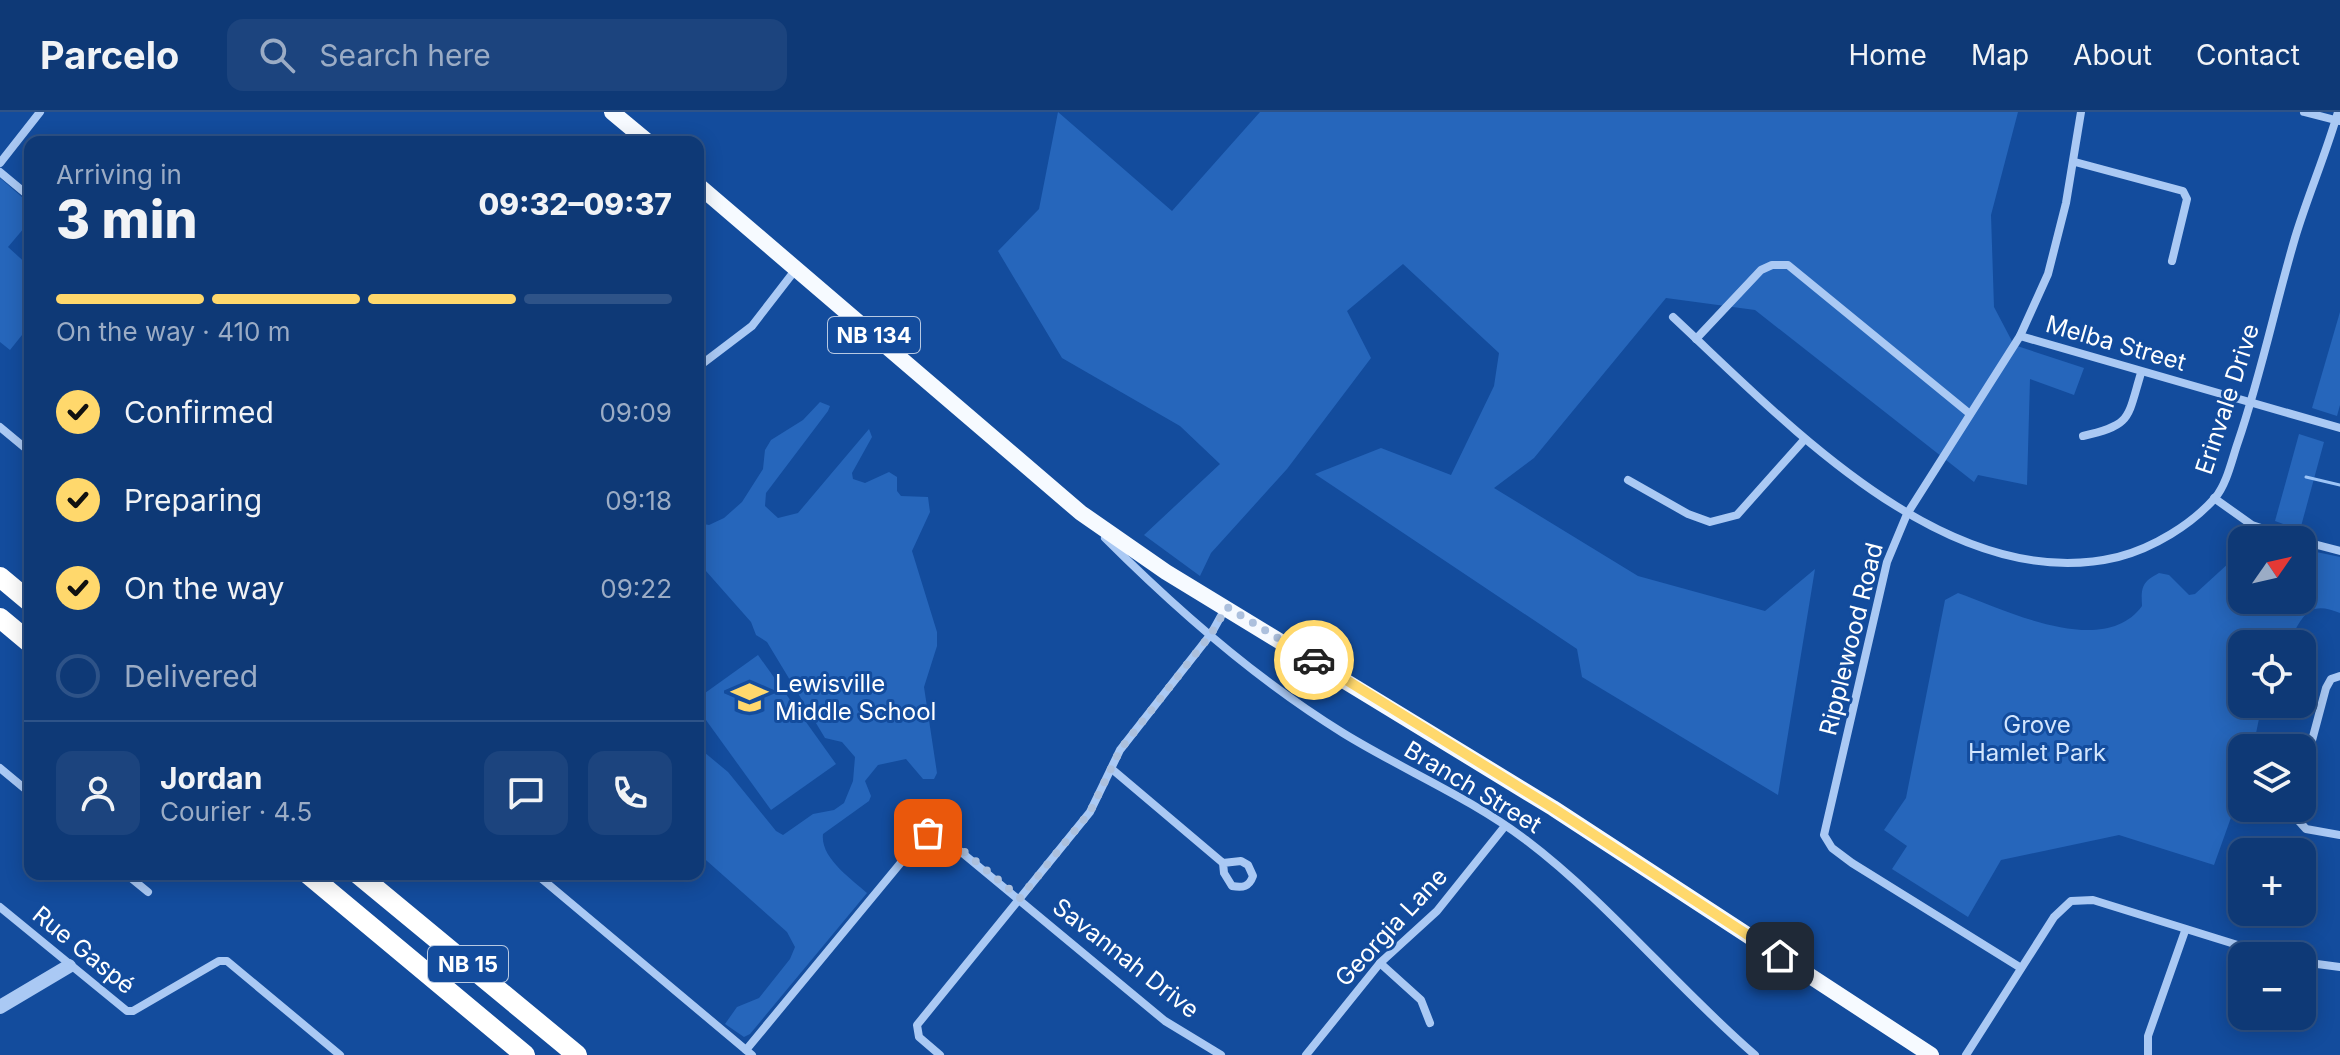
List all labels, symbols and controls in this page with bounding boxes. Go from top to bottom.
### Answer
search box [227,19,787,91]
text: Parcelo [40,32,179,78]
icon: search [255,33,299,77]
text: Search here [319,37,491,73]
text: Home [1848,38,1927,72]
text: Map [1971,38,2029,72]
text: About [2073,38,2152,72]
text: Contact [2196,38,2300,72]
text: Arriving in [56,159,182,190]
text: 09:32–09:37 [478,186,672,222]
text: 3 min [56,188,198,251]
street label: Melba Street [2043,309,2190,377]
text: On the way · 410 m [56,316,290,347]
road number: NB 134 [828,317,920,353]
street label: Erinvale Drive [2189,320,2265,478]
icon: check [56,390,100,434]
text: Confirmed [124,394,274,430]
text: 09:09 [599,397,672,428]
icon: check [56,478,100,522]
text: Preparing [124,482,262,518]
text: 09:18 [605,485,672,516]
north arrow [2228,526,2316,614]
map controls [2228,526,2316,1030]
street label: Ripplewood Road [1813,540,1889,738]
icon: check [56,566,100,610]
text: On the way [124,570,284,606]
text: 09:22 [600,573,672,604]
courier [1274,620,1354,700]
button: locate [2228,630,2316,718]
icon: car [1292,638,1336,682]
text: Delivered [124,658,258,694]
place label: Lewisville Middle School [775,669,936,726]
school or university icon: Lewisville Middle School [730,678,768,716]
park label: Grove Hamlet Park [1968,710,2106,767]
button: layers [2228,734,2316,822]
street label: Branch Street [1399,735,1547,839]
button: person [56,751,140,835]
button: chat [484,751,568,835]
button: phone [588,751,672,835]
text: Jordan [160,760,262,796]
text: Courier · 4.5 [160,796,312,827]
pin [894,799,962,867]
icon: bag [906,811,950,855]
button: + [2228,838,2316,926]
street label: Georgia Lane [1329,862,1453,992]
street label: Savannah Drive [1047,892,1205,1024]
street label: Rue Gaspé [27,900,141,1000]
pin [1746,922,1814,990]
icon: home [1758,934,1802,978]
button: − [2228,942,2316,1030]
road number: NB 15 [428,946,508,982]

